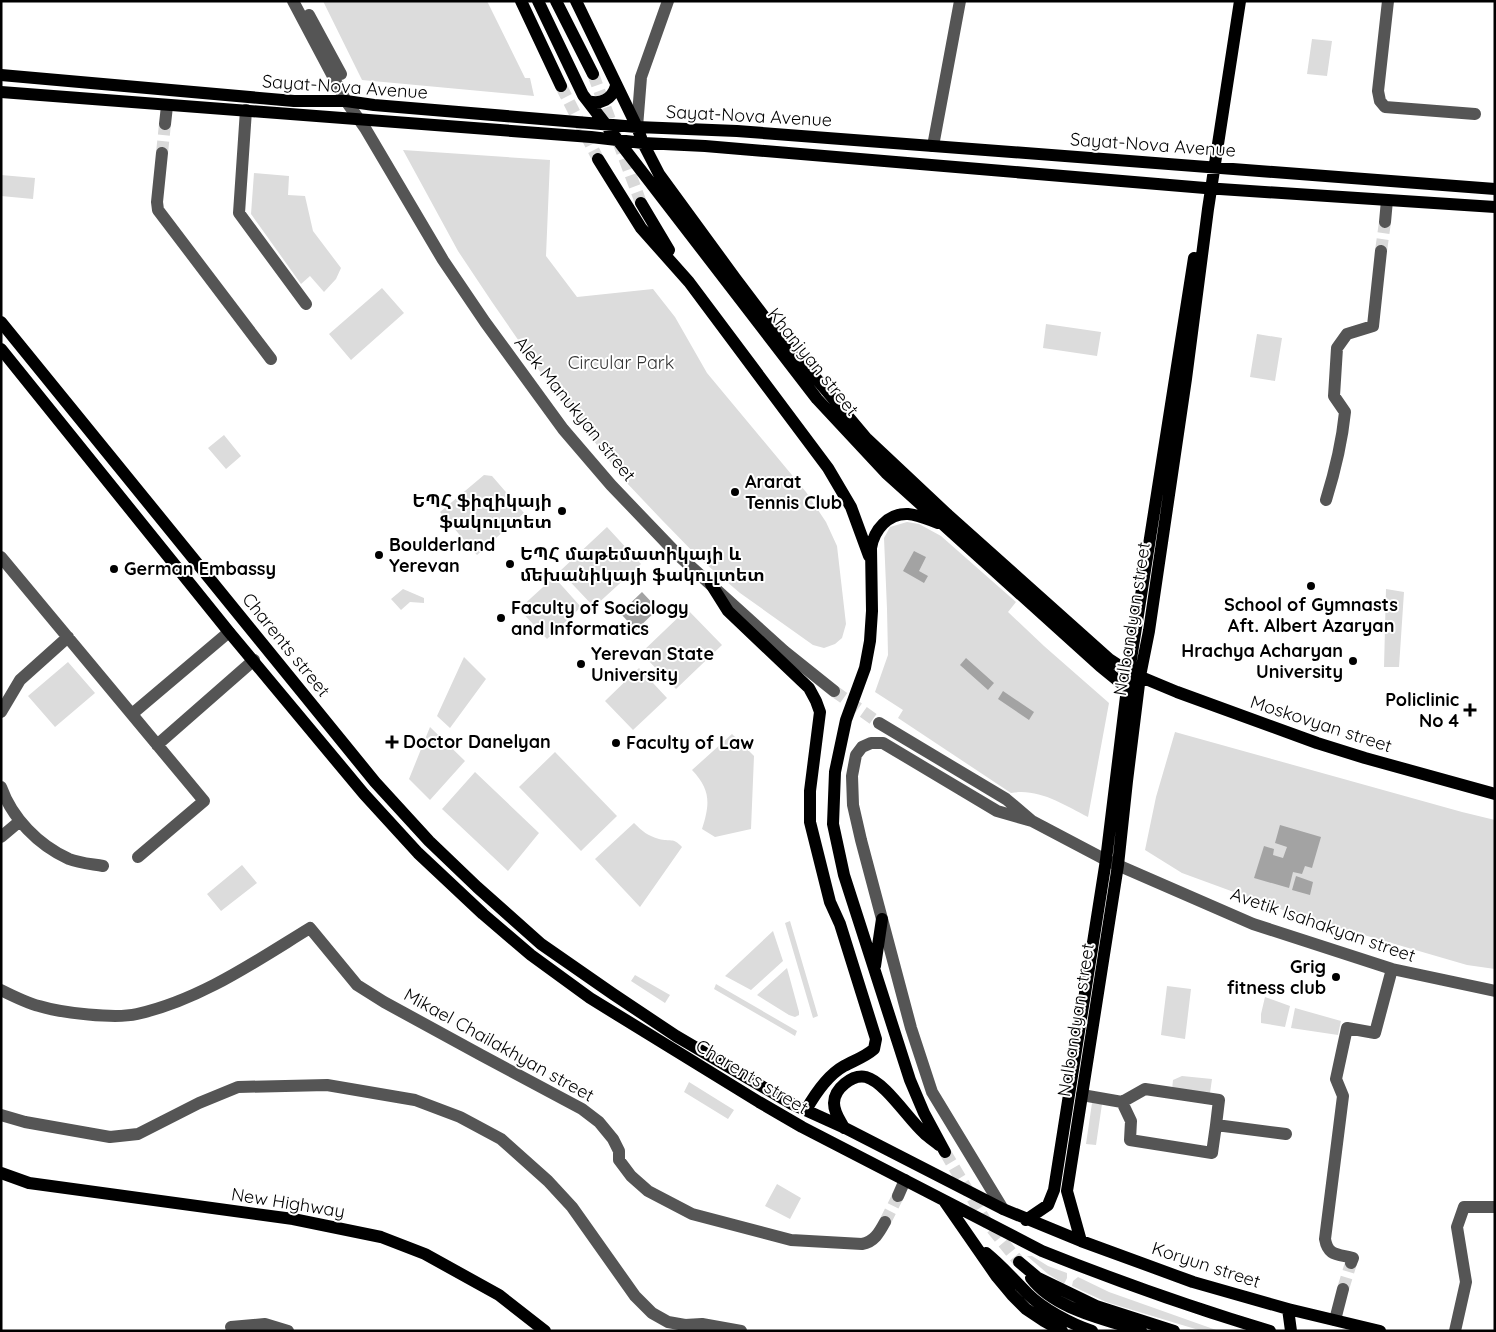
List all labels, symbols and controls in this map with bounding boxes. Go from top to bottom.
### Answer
street label: Sayat-Nova Avenue [261,69,429,104]
street label: Sayat-Nova Avenue [666,100,833,131]
street label: Sayat-Nova Avenue [1069,127,1237,162]
street label: Khanjyan street [763,303,864,420]
street label: Alek Manukyan street [510,331,641,486]
park label: Circular Park [568,351,674,374]
place label: Ararat Tennis Club [745,470,842,514]
marker: Ararat Tennis Club [729,486,741,498]
place label: ԵՊՀ ֆիզիկայի ֆակուլտետ [412,489,552,533]
marker: ԵՊՀ ֆիզիկայի ֆակուլտետ [556,505,568,517]
place label: Boulderland Yerevan [389,533,495,577]
street label: Nalbandyan street [1108,540,1155,697]
place label: ԵՊՀ մաթեմատիկայի և մեխանիկայի ֆակուլտետ [520,542,765,586]
marker: Boulderland Yerevan [373,549,385,561]
place label: German Embassy [124,557,276,580]
marker: ԵՊՀ մաթեմատիկայի և մեխանիկայի ֆակուլտետ [504,558,516,570]
marker: German Embassy [108,563,120,575]
marker: School of Gymnasts Aft. Albert Azaryan [1305,580,1317,592]
street label: Charents street [237,588,335,701]
place label: School of Gymnasts Aft. Albert Azaryan [1224,593,1398,637]
place label: Faculty of Sociology and Informatics [511,596,689,640]
marker: Faculty of Sociology and Informatics [495,612,507,624]
place label: Hrachya Acharyan University [1181,639,1343,683]
place label: Yerevan State University [591,642,714,686]
marker: Hrachya Acharyan University [1347,655,1359,667]
marker: Yerevan State University [575,658,587,670]
place label: Policlinic No 4 [1385,688,1459,732]
street label: Moskovyan street [1247,690,1395,757]
marker: Policlinic No 4 [1463,703,1477,717]
place label: Doctor Danelyan [403,730,551,753]
place label: Faculty of Law [626,731,754,754]
marker: Doctor Danelyan [385,735,399,749]
marker: Faculty of Law [610,737,622,749]
street label: Avetik Isahakyan street [1228,882,1419,967]
street label: Nalbandyan street [1052,941,1099,1098]
place label: Grig fitness club [1227,955,1326,999]
marker: Grig fitness club [1330,971,1342,983]
street label: Mikael Chailakhyan street [400,983,598,1106]
street label: Charents street [692,1034,813,1119]
street label: New Highway [230,1182,347,1223]
street label: Koryun street [1149,1236,1263,1293]

